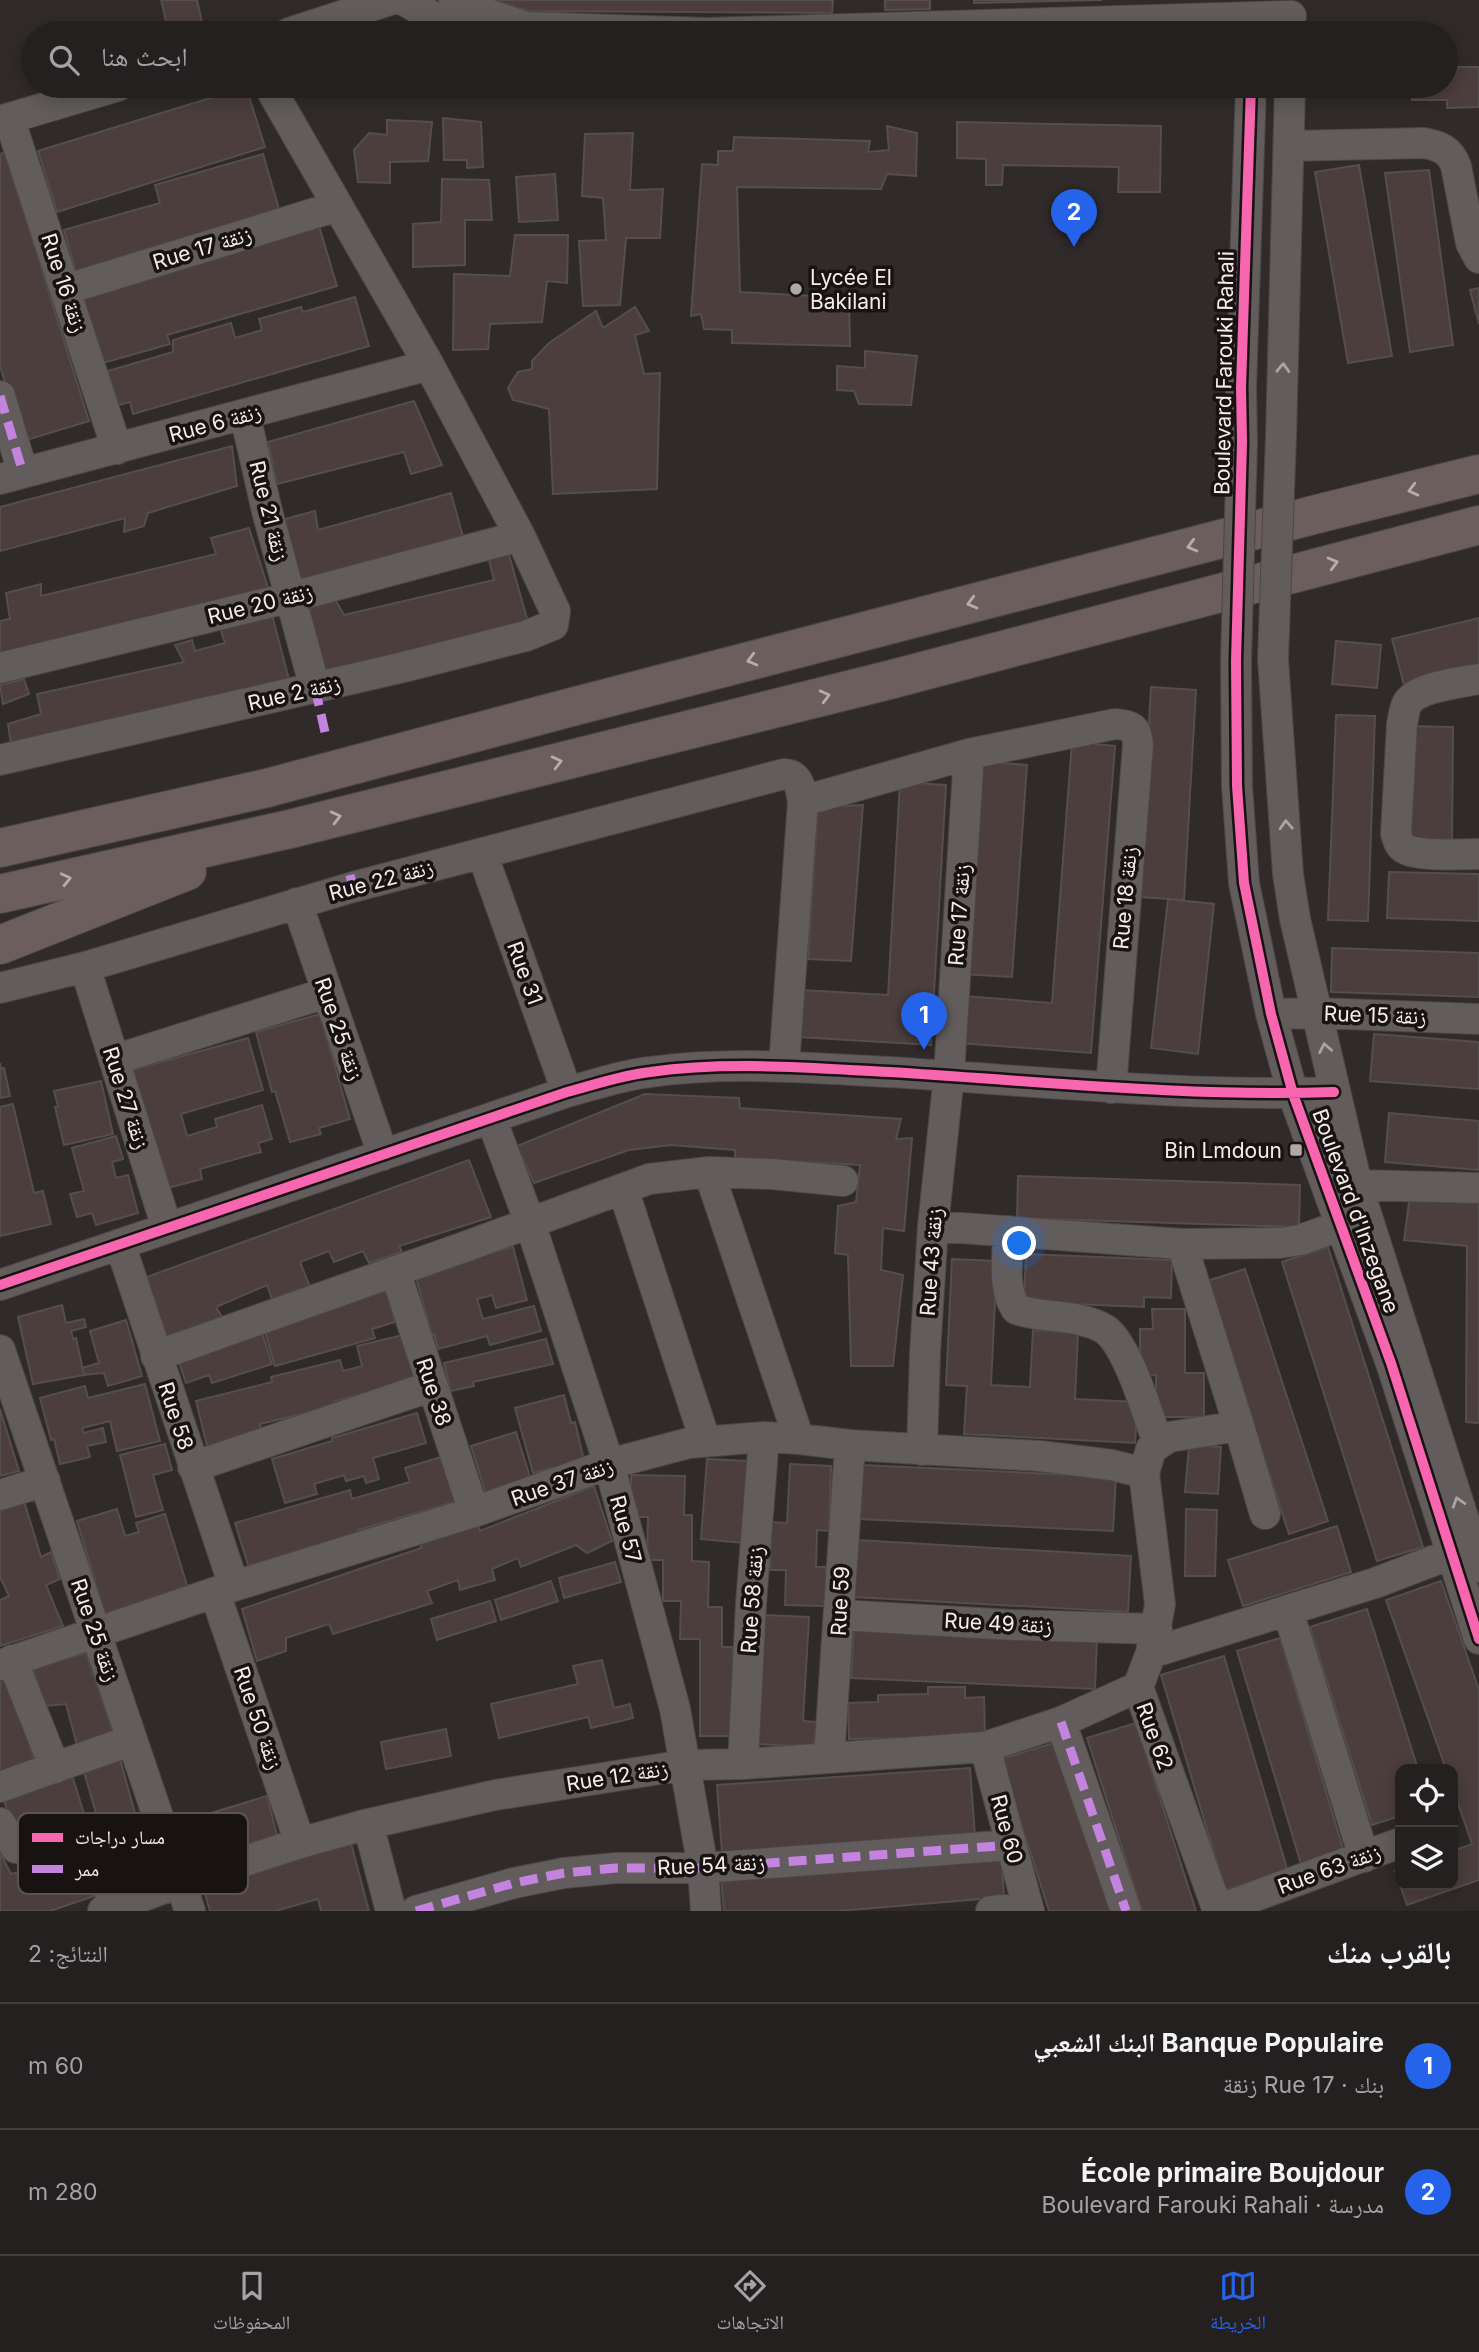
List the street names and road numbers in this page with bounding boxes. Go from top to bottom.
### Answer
street label: Rue 17 زنقة [150,221,254,275]
street label: Rue 16 زنقة [36,230,92,336]
street label: Boulevard Farouki Rahali [1209,251,1239,495]
street label: Rue 6 زنقة [166,399,264,447]
street label: Rue 21 زنقة [244,458,294,564]
street label: Rue 20 زنقة [205,579,315,629]
street label: Rue 2 زنقة [245,670,343,716]
street label: Rue 18 زنقة [1108,846,1142,950]
street label: Rue 22 زنقة [326,854,436,906]
street label: Rue 17 زنقة [943,863,975,967]
street label: Rue 31 [502,938,548,1008]
street label: Rue 25 زنقة [310,974,368,1084]
street label: Rue 15 زنقة [1323,1001,1427,1029]
street label: Rue 27 زنقة [98,1044,154,1152]
street label: Boulevard d'Inzegane [1307,1105,1405,1317]
street label: Rue 43 زنقة [915,1207,947,1317]
street label: Rue 38 [411,1355,457,1429]
street label: Rue 58 [153,1379,199,1453]
street label: Rue 37 زنقة [508,1453,616,1511]
street label: Rue 57 [605,1493,647,1565]
street label: Rue 58 زنقة [736,1546,768,1654]
street label: Rue 59 [826,1565,854,1637]
street label: Rue 25 زنقة [66,1575,124,1685]
street label: Rue 49 زنقة [943,1608,1053,1638]
street label: Rue 50 زنقة [229,1663,287,1773]
street label: Rue 62 [1131,1699,1179,1773]
street label: Rue 12 زنقة [564,1756,670,1796]
street label: Rue 60 [986,1792,1028,1866]
street label: Rue 63 زنقة [1274,1839,1384,1899]
street label: Rue 54 زنقة [657,1850,765,1880]

